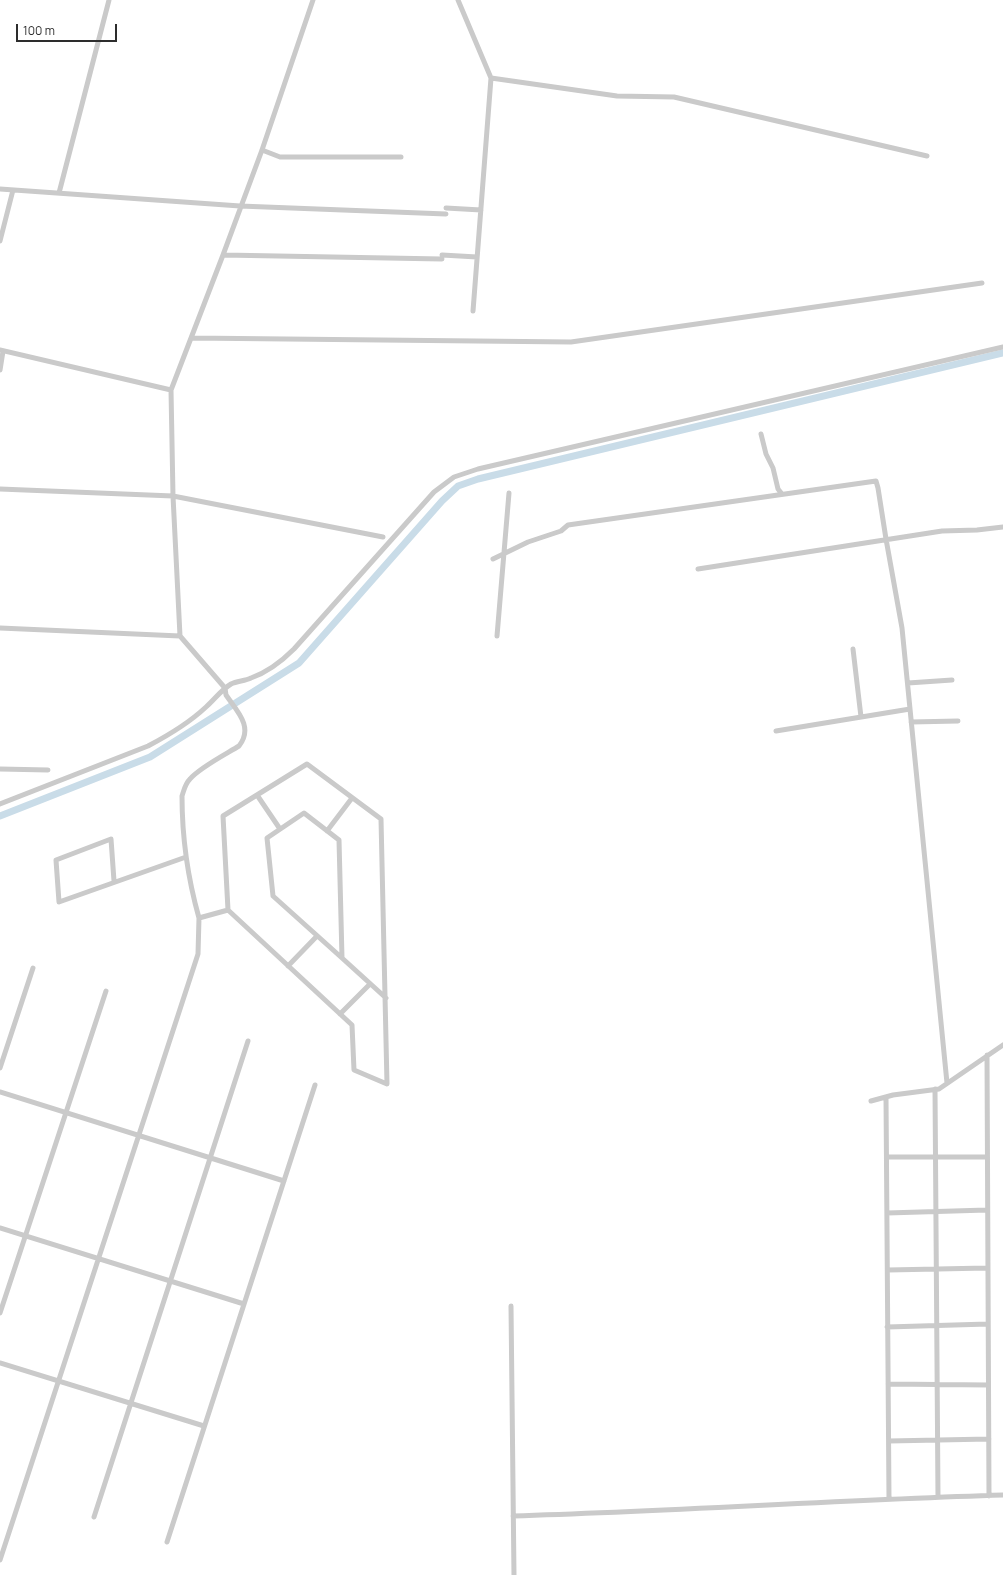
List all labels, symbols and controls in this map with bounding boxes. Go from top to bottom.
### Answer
scale bar [18,16,119,42]
text: 100 m [23,22,55,39]

